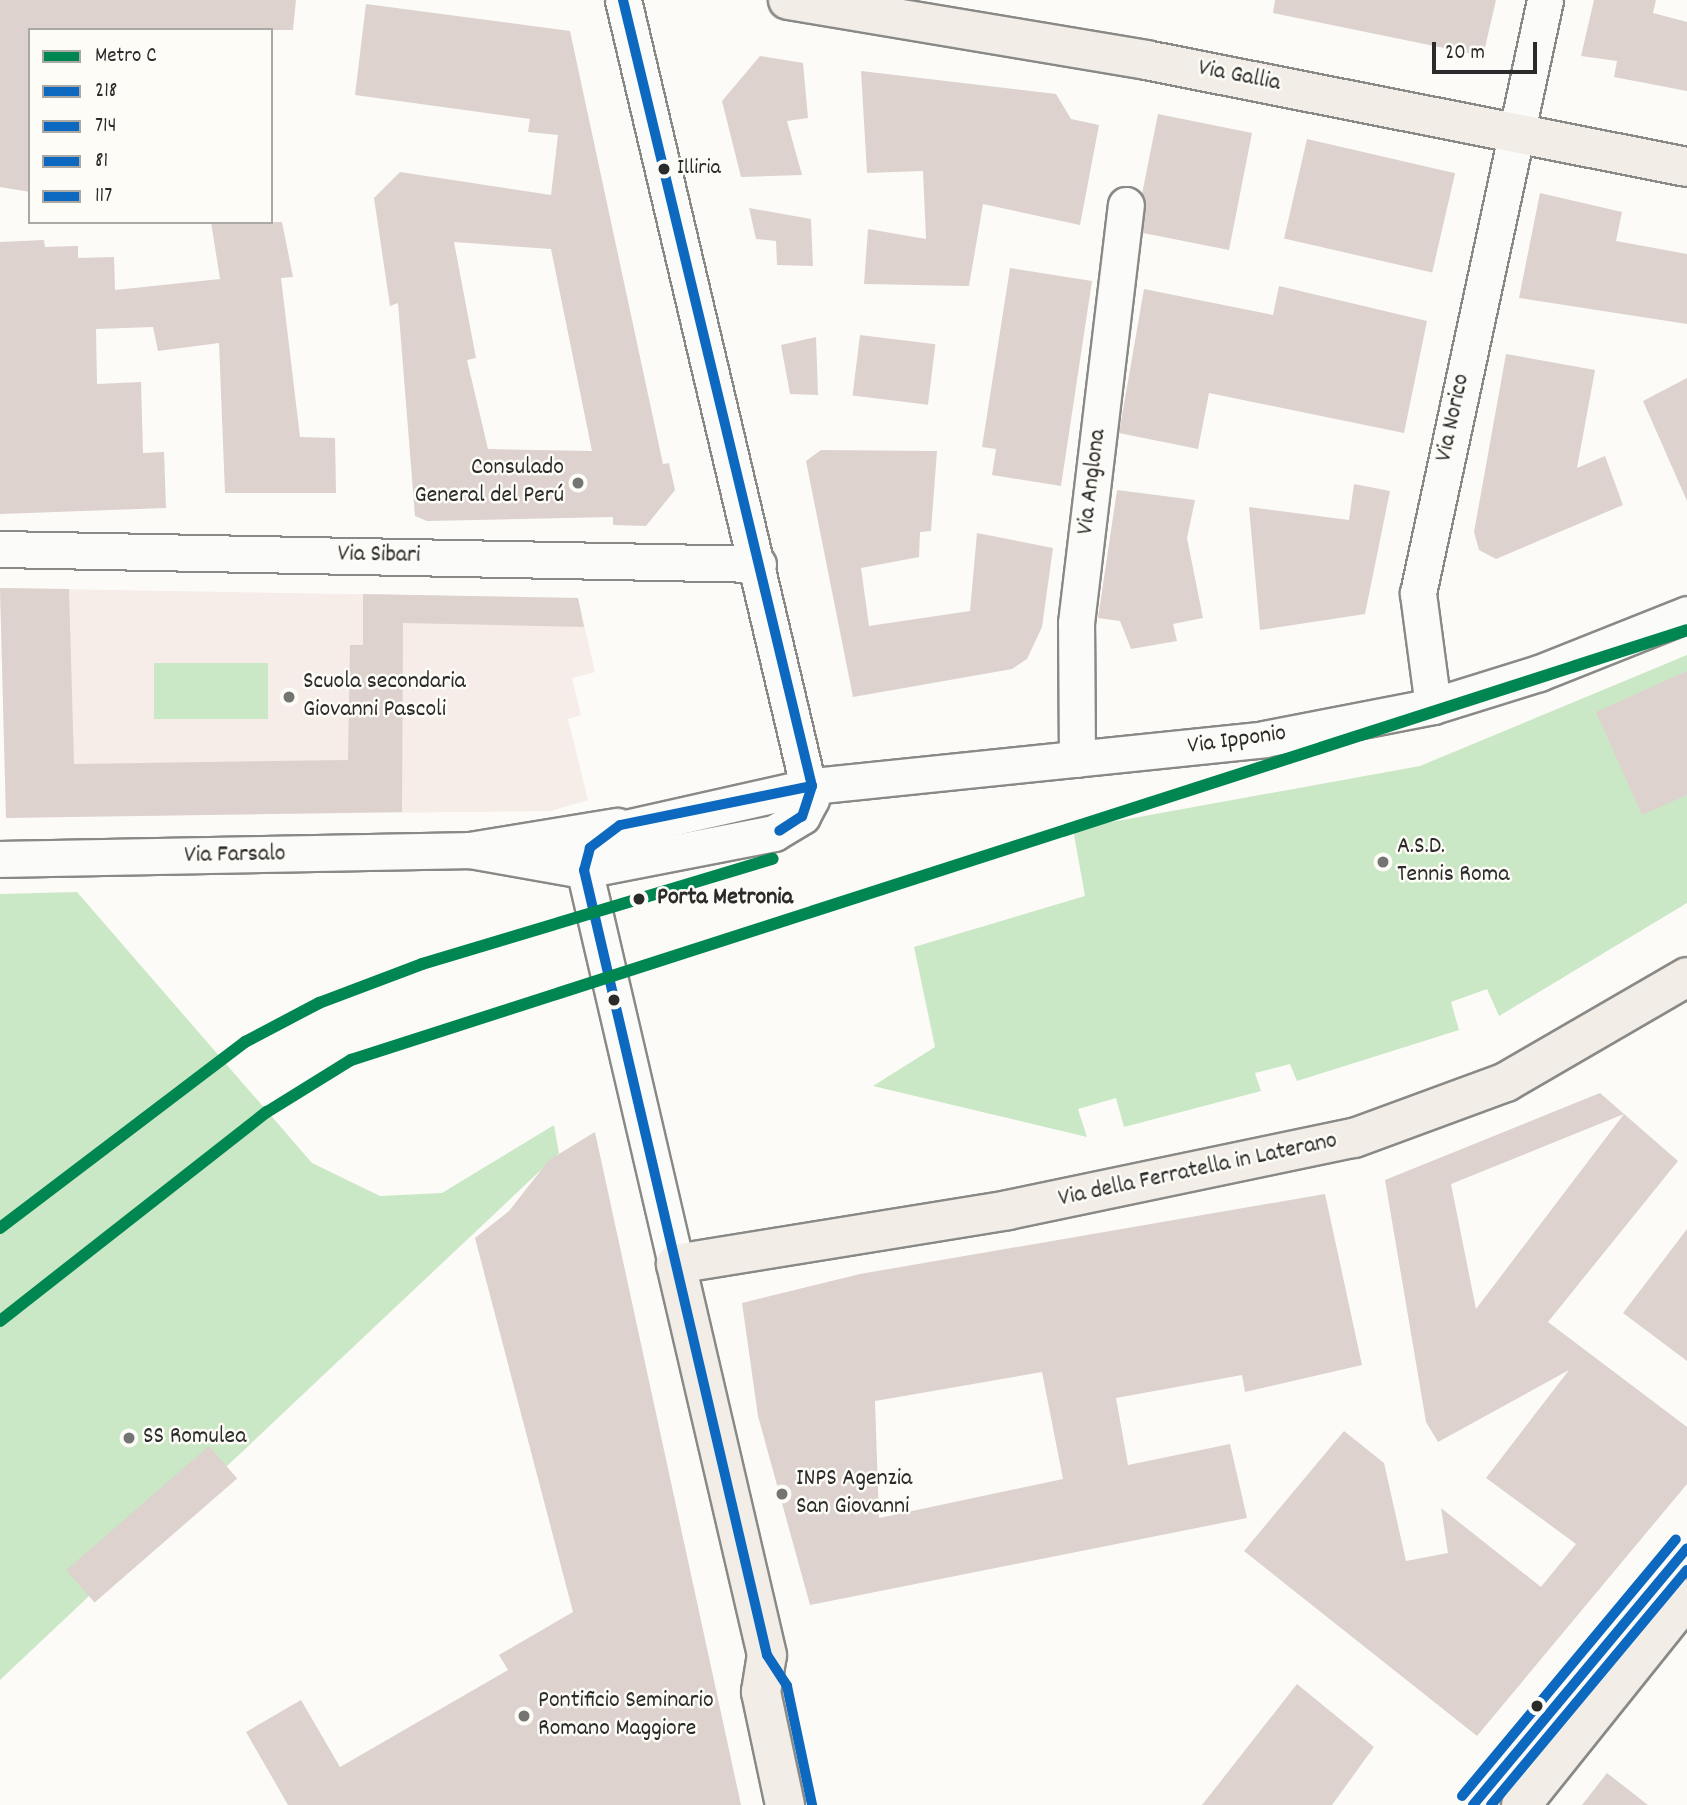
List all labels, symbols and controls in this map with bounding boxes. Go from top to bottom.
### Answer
legend [28,28,273,224]
scale bar [1435,28,1540,72]
text: 20 m [1445,39,1485,69]
text: Metro C [95,42,157,72]
street label: Via Gallia [1195,55,1283,99]
text: 218 [95,77,117,107]
text: 714 [95,112,116,142]
text: 81 [95,147,108,177]
place label: Illiria [677,156,721,182]
marker: Illiria [657,162,671,176]
text: 117 [95,182,112,212]
street label: Via Norico [1431,372,1477,464]
street label: Via Anglona [1072,428,1114,536]
place label: Consulado General del Perú [415,455,564,511]
marker: Consulado General del Perú [570,475,586,491]
street label: Via Sibari [337,541,421,571]
place label: Scuola secondaria Giovanni Pascoli [303,669,466,725]
marker: Scuola secondaria Giovanni Pascoli [281,689,297,705]
street label: Via Ipponio [1186,720,1288,762]
place label: A.S.D. Tennis Roma [1397,834,1509,890]
street label: Via Farsalo [184,841,286,871]
marker: A.S.D. Tennis Roma [1375,854,1391,870]
place label: Porta Metronia [657,885,793,913]
marker: Porta Metronia [627,887,651,911]
unlabelled marker [607,993,621,1007]
street label: Via della Ferratella in Laterano [1056,1127,1340,1215]
place label: SS Romulea [143,1424,246,1452]
marker: SS Romulea [121,1430,137,1446]
place label: INPS Agenzia San Giovanni [796,1466,912,1522]
marker: INPS Agenzia San Giovanni [774,1486,790,1502]
place label: Pontificio Seminario Romano Maggiore [538,1688,714,1744]
unlabelled marker [1530,1699,1544,1713]
marker: Pontificio Seminario Romano Maggiore [516,1708,532,1724]

